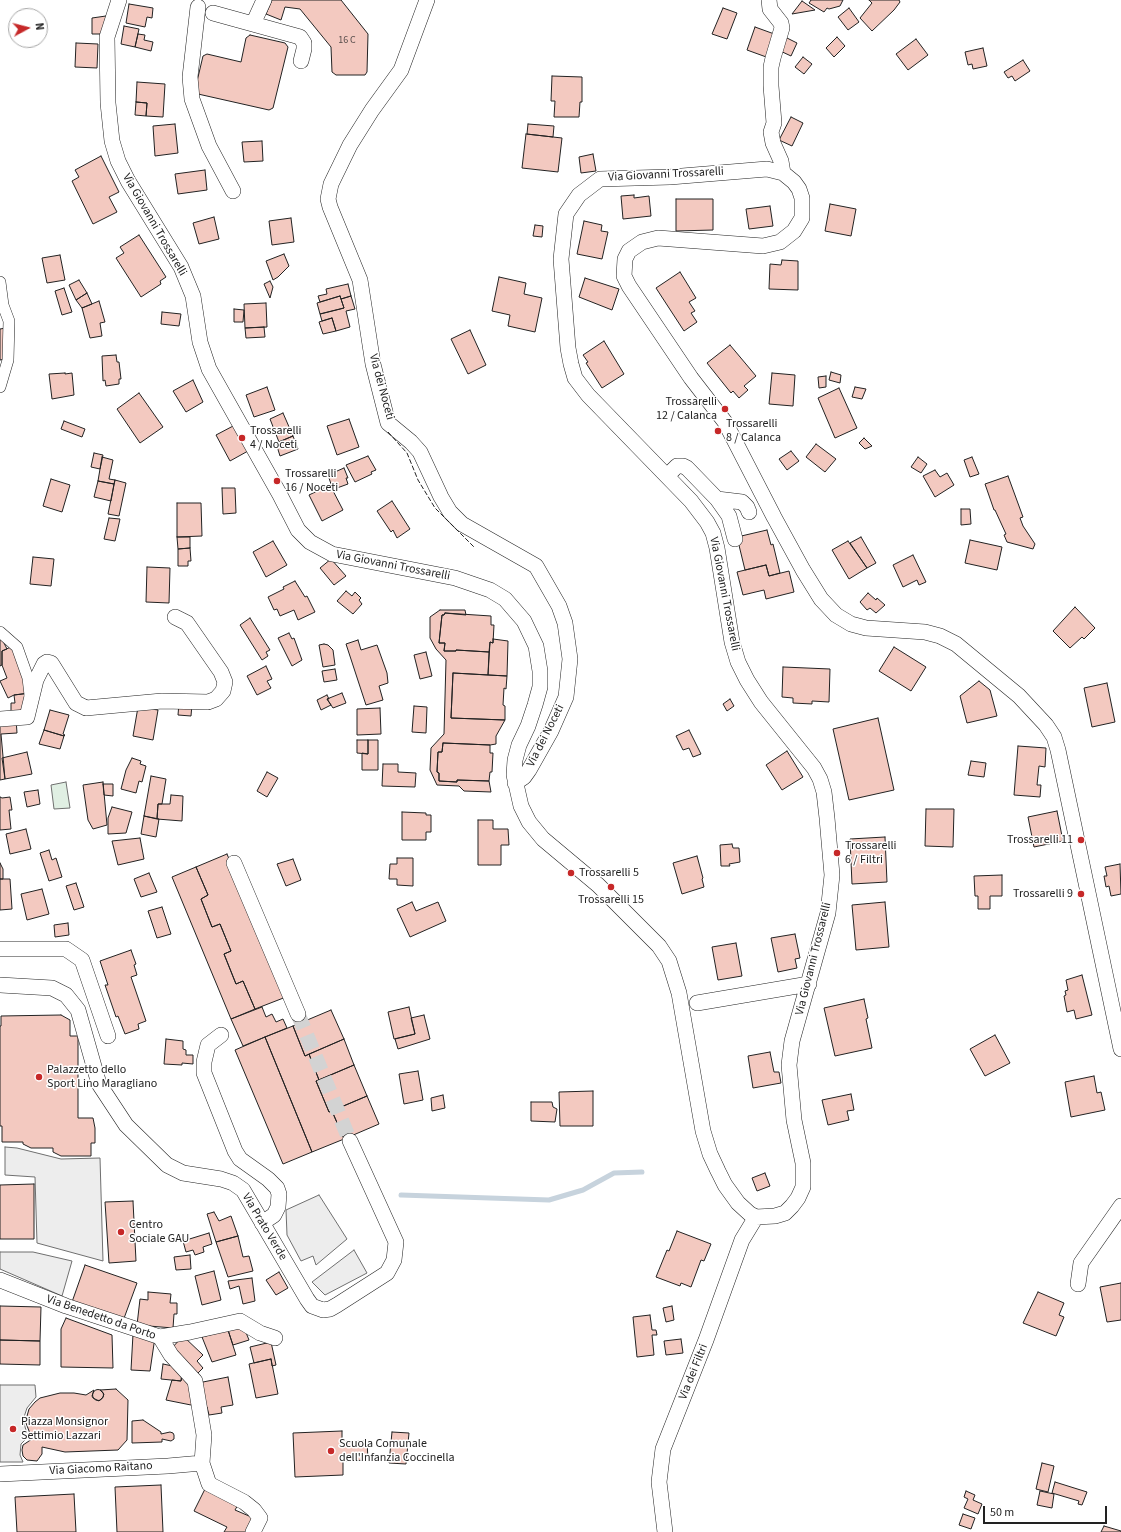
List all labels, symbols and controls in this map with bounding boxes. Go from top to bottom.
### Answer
north arrow [8,8,48,48]
text: N [32,22,47,31]
house number: 16 C [338,35,356,47]
street label: Via Giovanni Trossarelli [608,165,724,185]
street label: Via Giovanni Trossarelli [119,171,189,279]
street label: Via dei Noceti [365,352,397,422]
place label: Trossarelli 12 / Calanca [656,395,717,423]
marker: Trossarelli 12 / Calanca [720,404,730,414]
place label: Trossarelli 8 / Calanca [726,417,781,445]
place label: Trossarelli 4 / Noceti [250,424,302,452]
marker: Trossarelli 8 / Calanca [713,426,723,436]
marker: Trossarelli 4 / Noceti [237,433,247,443]
place label: Trossarelli 16 / Noceti [285,467,338,495]
marker: Trossarelli 16 / Noceti [272,476,282,486]
street label: Via Giovanni Trossarelli [706,536,742,652]
street label: Via Giovanni Trossarelli [335,548,451,584]
street label: Via dei Noceti [524,702,568,770]
place label: Trossarelli 11 [1007,833,1073,847]
marker: Trossarelli 11 [1076,835,1086,845]
place label: Trossarelli 6 / Filtri [845,839,897,867]
marker: Trossarelli 6 / Filtri [832,848,842,858]
place label: Trossarelli 5 [579,866,639,880]
marker: Trossarelli 5 [566,868,576,878]
marker: Trossarelli 15 [606,882,616,892]
place label: Trossarelli 9 [1013,887,1073,901]
marker: Trossarelli 9 [1076,889,1086,899]
place label: Trossarelli 15 [578,893,644,907]
street label: Via Giovanni Trossarelli [793,901,835,1017]
place label: Palazzetto dello Sport Lino Maragliano [47,1063,157,1091]
marker: Palazzetto dello Sport Lino Maragliano [34,1072,44,1082]
street label: Via Prato Verde [238,1191,290,1263]
place label: Centro Sociale GAU [129,1218,189,1246]
marker: Centro Sociale GAU [116,1227,126,1237]
street label: Via Benedetto da Porto [44,1292,158,1344]
street label: Via dei Filtri [676,1342,712,1402]
place label: Piazza Monsignor Settimio Lazzari [21,1415,108,1443]
marker: Piazza Monsignor Settimio Lazzari [8,1424,18,1434]
place label: Scuola Comunale dell'Infanzia Coccinella [339,1437,454,1465]
marker: Scuola Comunale dell'Infanzia Coccinella [326,1446,336,1456]
street label: Via Giacomo Raitano [49,1459,153,1479]
scale bar [985,1498,1109,1524]
text: 50 m [990,1504,1014,1521]

